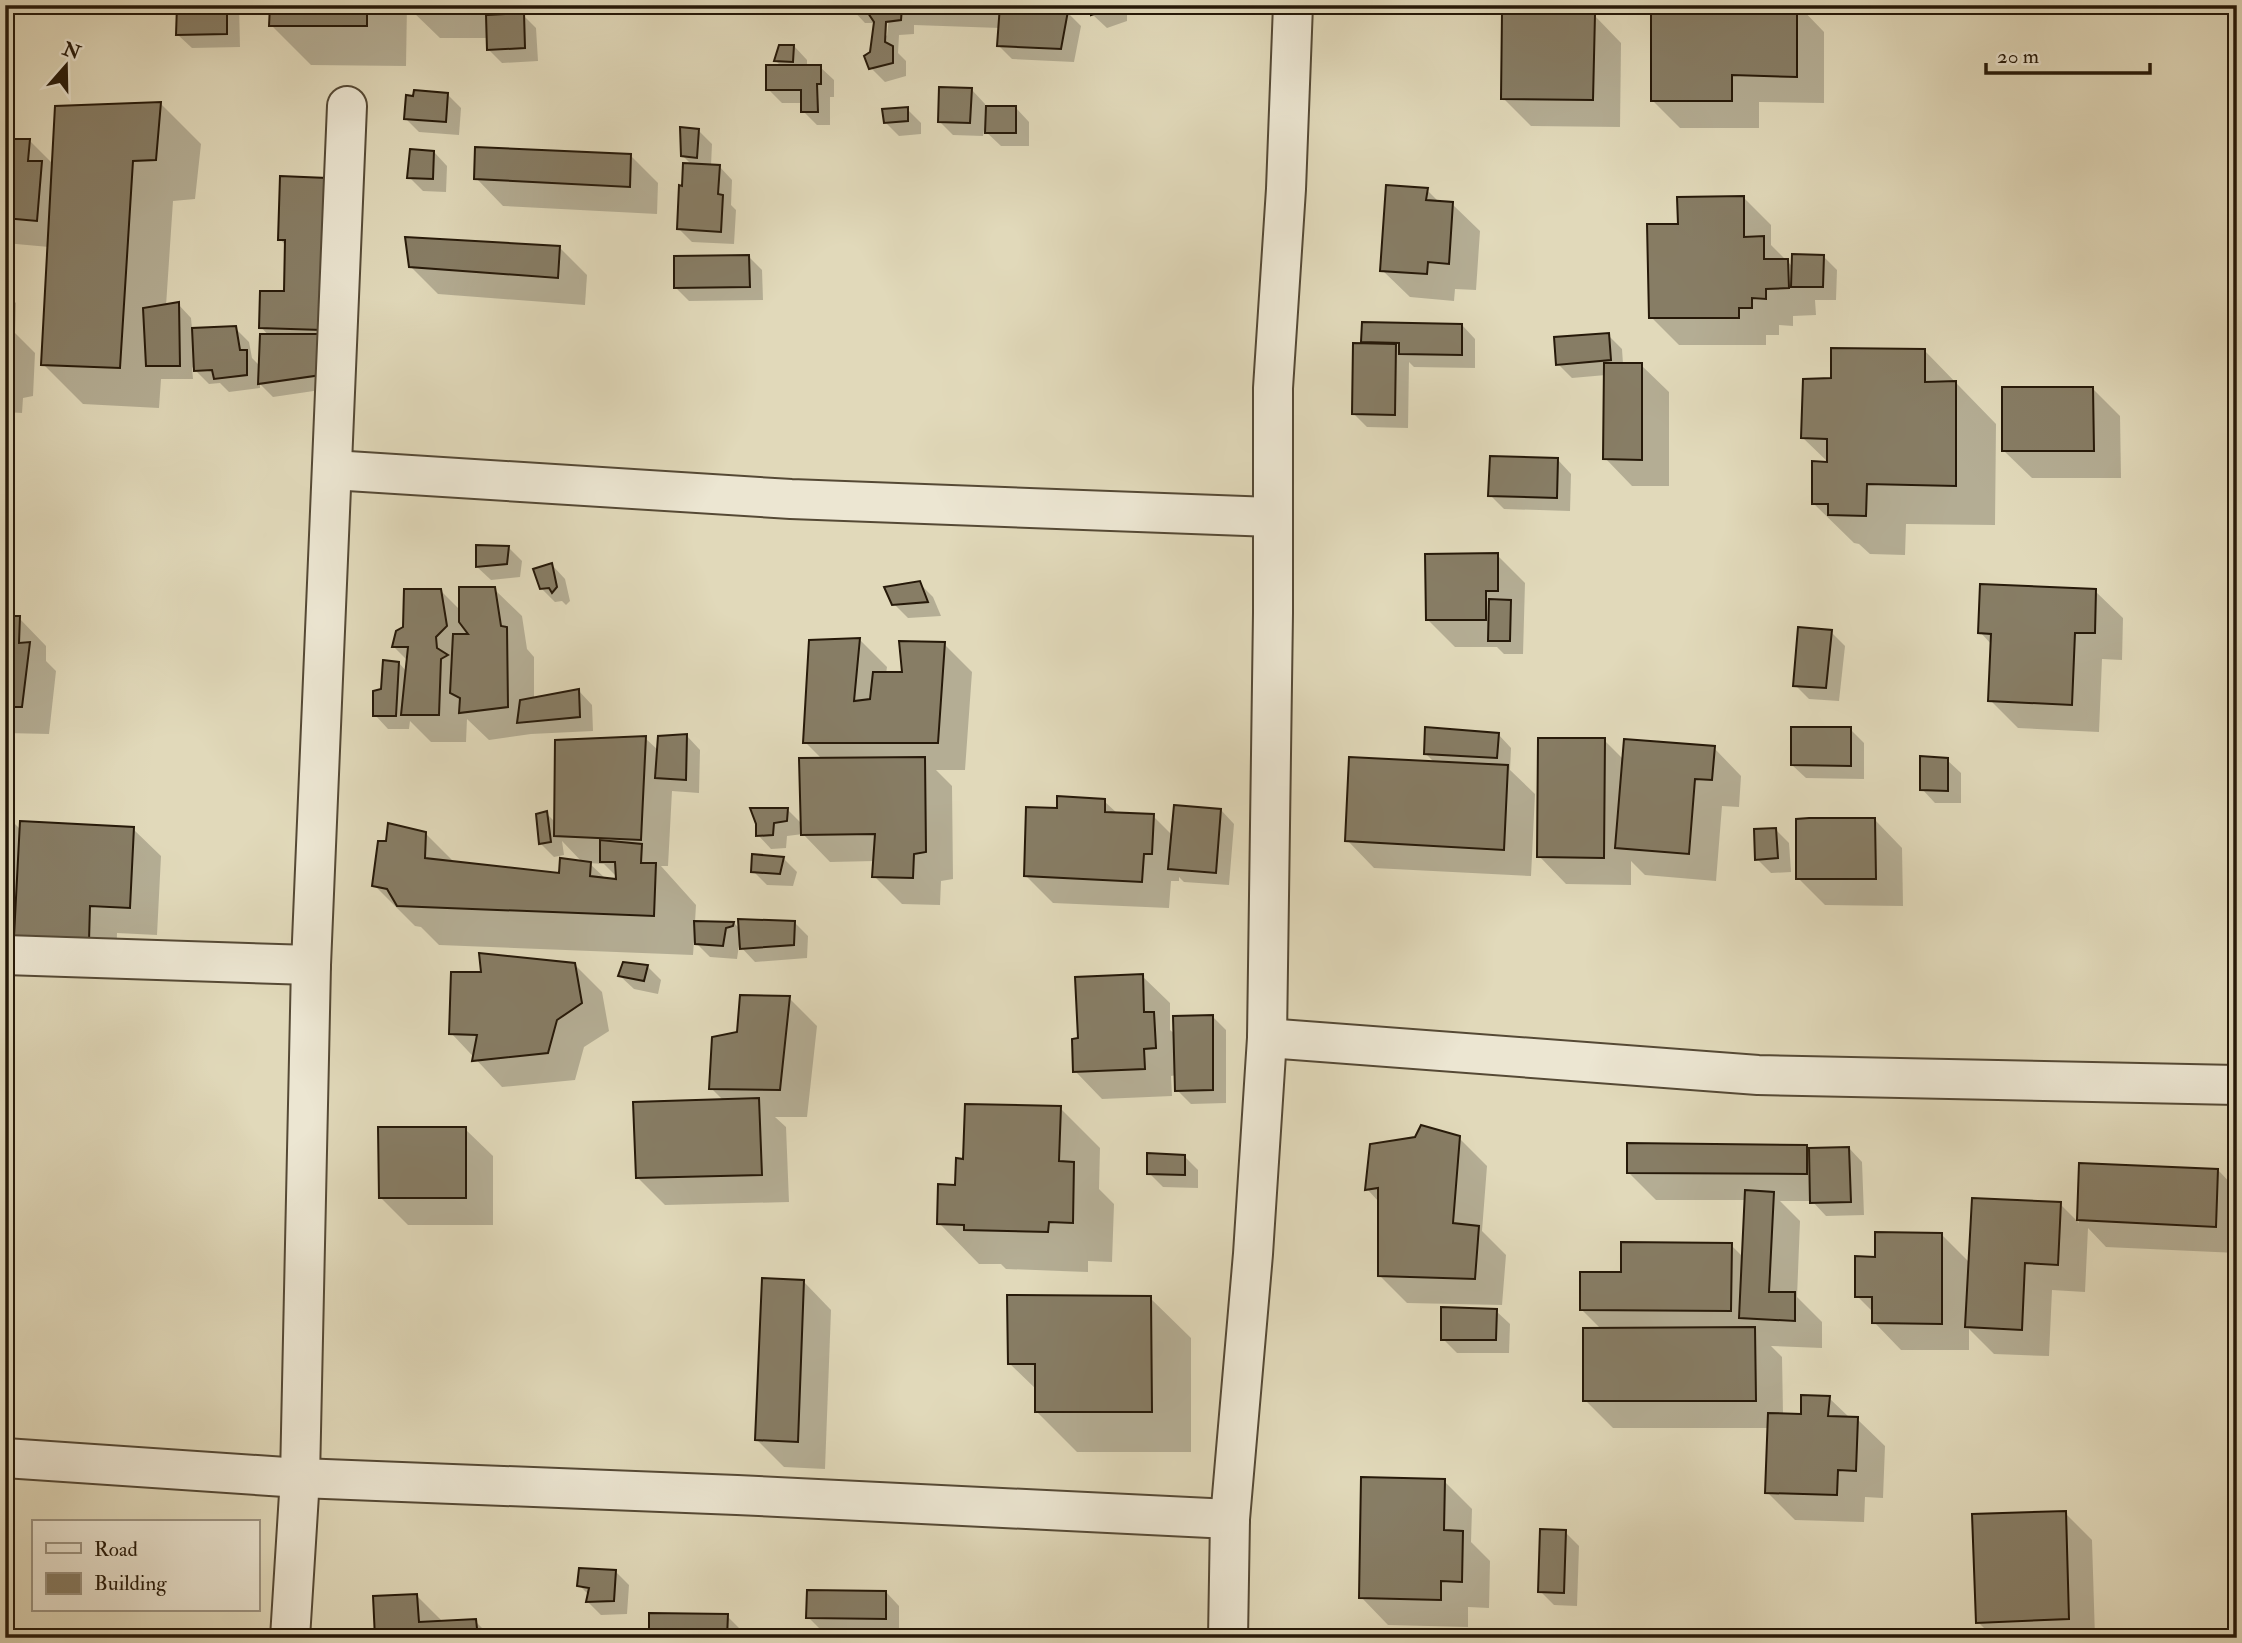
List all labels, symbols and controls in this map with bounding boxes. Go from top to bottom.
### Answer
north arrow [32,32,102,102]
scale bar [1986,32,2151,76]
text: N [58,36,84,65]
text: 20 m [1997,43,2039,70]
legend [32,1520,259,1612]
text: Road [94,1536,139,1563]
text: Building [94,1570,167,1597]

